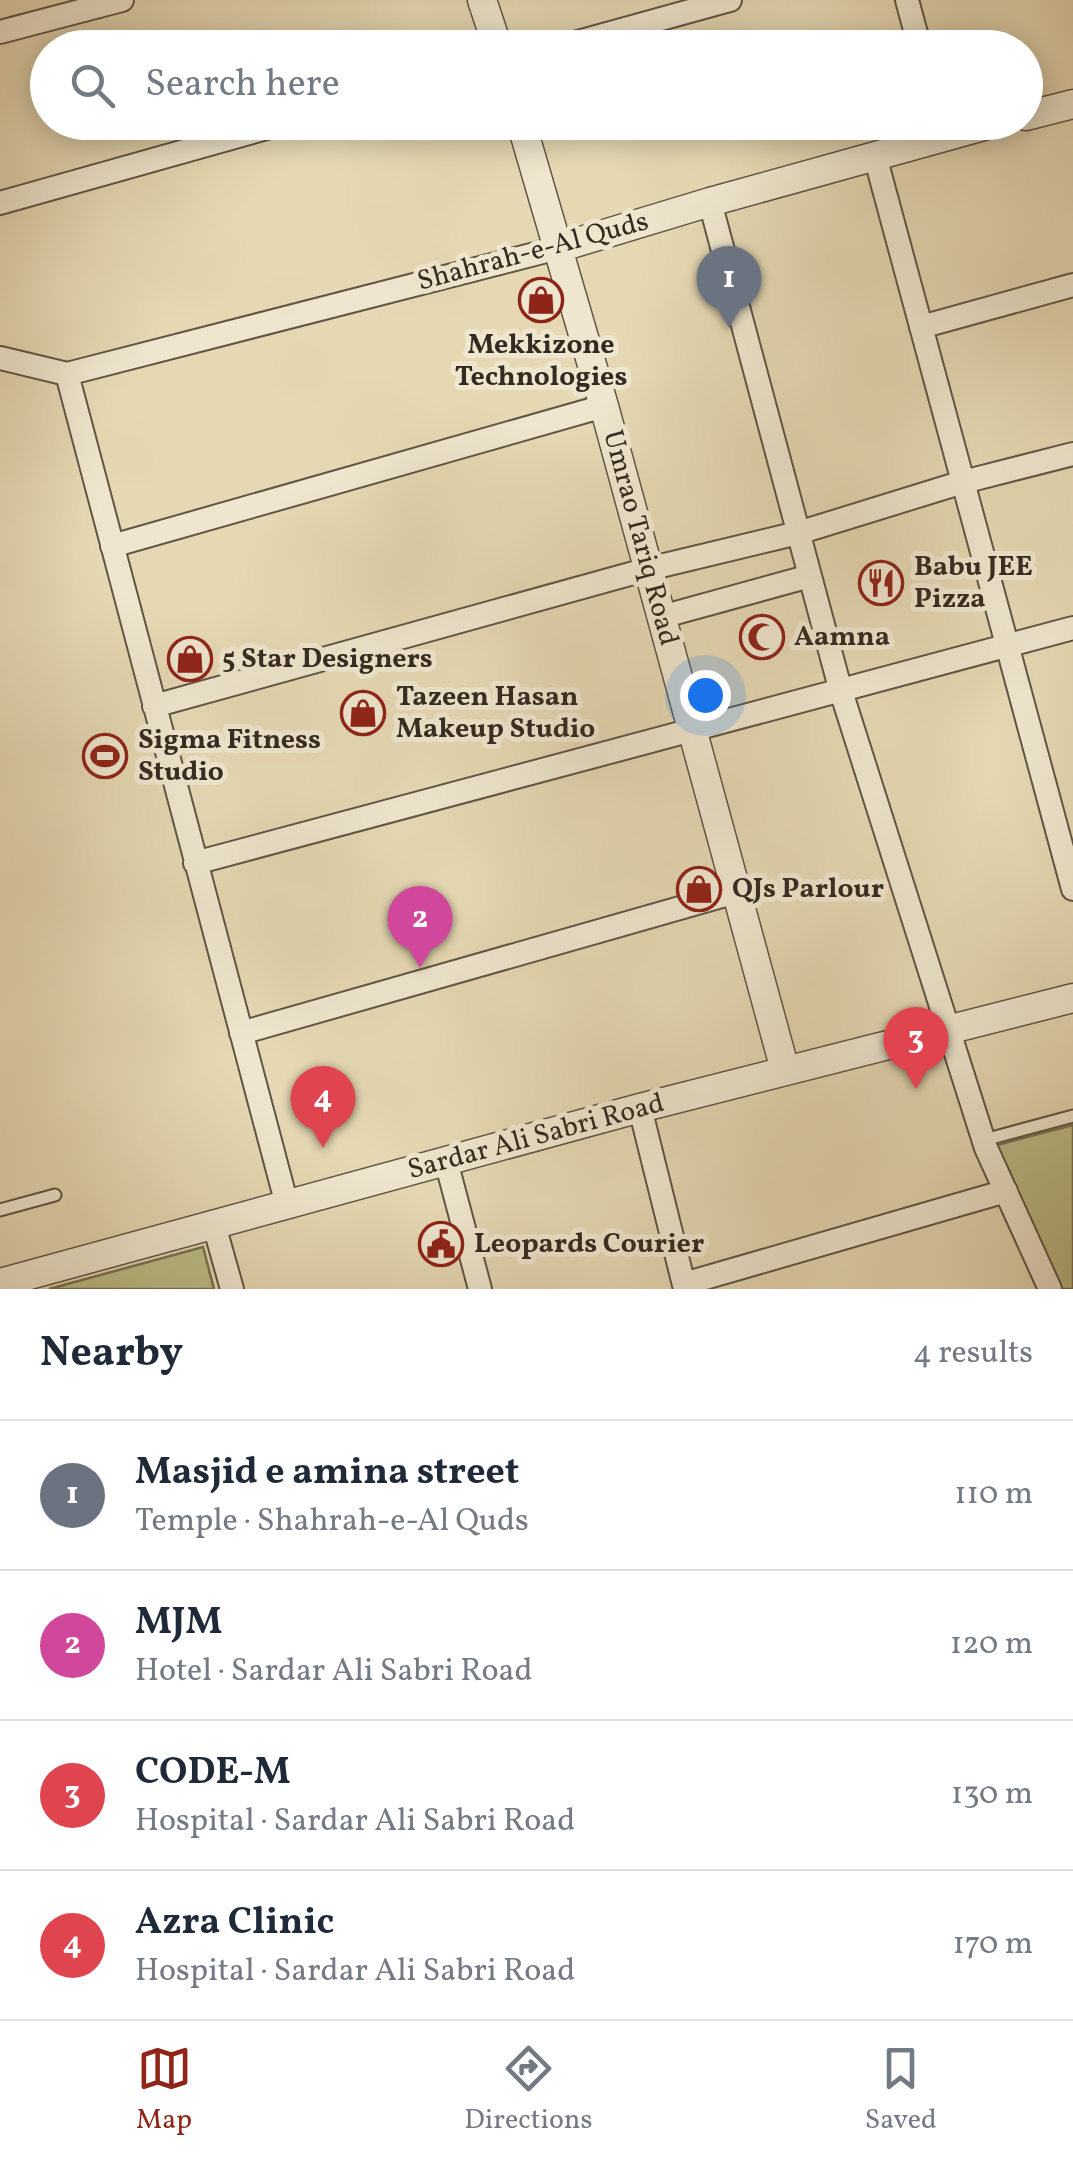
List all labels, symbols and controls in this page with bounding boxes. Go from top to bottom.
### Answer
search box [30,30,1043,140]
icon: search [65,58,120,113]
text: Search here [145,59,340,112]
street label: Shahrah-e-Al Quds [413,202,653,302]
pin: 1 [696,245,762,328]
shop icon: Mekkizone Technologies [518,277,564,323]
place label: Mekkizone Technologies [455,326,627,397]
street label: Umrao Tariq Road [592,426,688,650]
place label: Babu JEE Pizza [914,548,1033,619]
restaurant icon: Babu JEE Pizza [858,560,904,606]
mosque icon: Aamna [739,614,785,660]
place label: Aamna [794,618,890,657]
shop icon: 5 Star Designers [167,636,213,682]
place label: 5 Star Designers [222,640,433,679]
your location [680,670,731,721]
place label: Tazeen Hasan Makeup Studio [396,678,595,749]
shop icon: Tazeen Hasan Makeup Studio [340,690,386,736]
place label: Sigma Fitness Studio [138,721,321,792]
sports icon: Sigma Fitness Studio [82,733,128,779]
shop icon: QJs Parlour [676,866,722,912]
place label: QJs Parlour [732,870,884,909]
pin: 2 [388,886,452,968]
pin: 3 [884,1006,948,1089]
pin: 4 [290,1066,356,1148]
street label: Sardar Ali Sabri Road [403,1084,669,1190]
public building icon: Leopards Courier [418,1221,464,1267]
place label: Leopards Courier [474,1225,704,1264]
text: Nearby [40,1325,183,1384]
text: 4 results [913,1332,1033,1376]
text: Masjid e amina street [135,1447,519,1500]
text: 1 [66,1473,79,1517]
text: 110 m [954,1473,1033,1517]
text: Temple · Shahrah-e-Al Quds [135,1500,529,1544]
text: MJM [135,1597,222,1650]
text: 2 [64,1623,81,1667]
text: 120 m [950,1623,1033,1667]
text: Hotel · Sardar Ali Sabri Road [135,1650,533,1694]
text: CODE-M [135,1747,290,1800]
text: 3 [64,1773,81,1817]
text: 130 m [951,1773,1033,1817]
text: Hospital · Sardar Ali Sabri Road [135,1800,575,1844]
text: Azra Clinic [135,1897,334,1950]
text: 4 [63,1923,82,1967]
text: 170 m [952,1923,1033,1967]
text: Hospital · Sardar Ali Sabri Road [135,1950,575,1994]
tab: Map [136,2041,192,2140]
tab: Directions [464,2041,593,2140]
tab: Saved [865,2041,937,2140]

